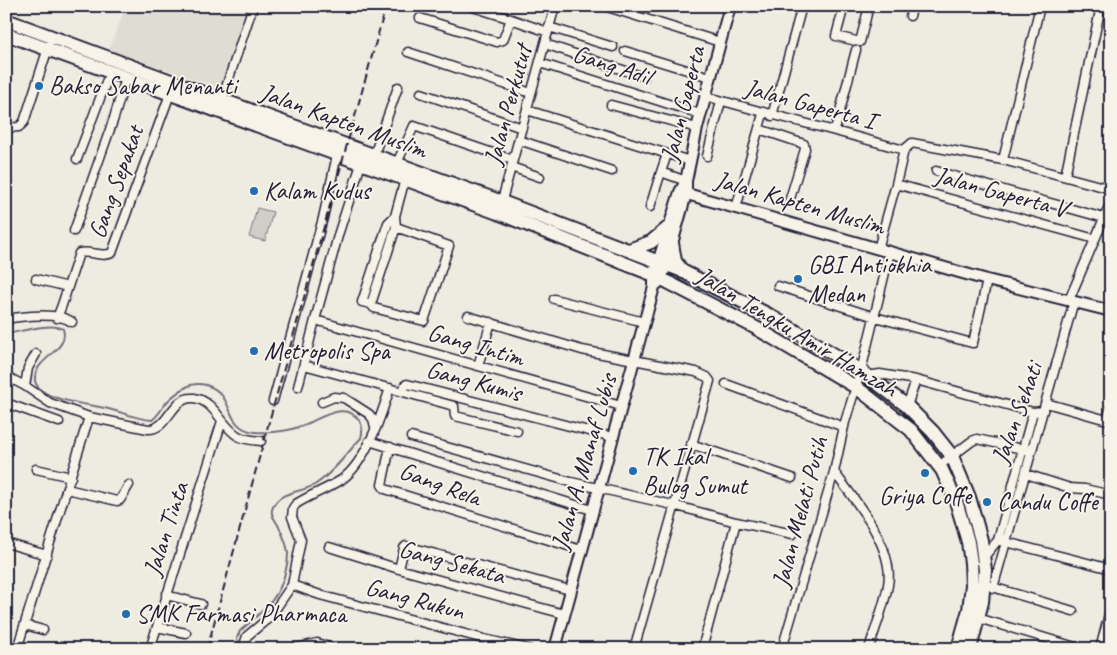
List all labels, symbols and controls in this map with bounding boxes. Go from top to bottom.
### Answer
street label: Gang Adil [569,37,660,94]
street label: Jalan Perkutut [476,38,540,169]
street label: Jalan Gaperta [653,41,713,166]
place label: Bakso Sabar Menanti [49,70,240,102]
street label: Jalan Gaperta I [740,71,884,138]
street label: Jalan Kapten Muslim [255,76,433,167]
marker: Bakso Sabar Menanti [33,80,45,92]
street label: Gang Sepakat [81,119,152,243]
street label: Jalan Gaperta V [930,159,1075,226]
street label: Jalan Kapten Muslim [711,163,890,243]
place label: Kalam Kudus [264,175,372,207]
marker: Kalam Kudus [248,185,260,197]
place label: GBI Antiokhia Medan [808,249,933,310]
street label: Jalan Tengku Amir Hamzah [690,259,905,405]
marker: GBI Antiokhia Medan [792,273,804,285]
street label: Gang Intim [424,316,530,374]
place label: Metropolis Spa [264,335,392,367]
marker: Metropolis Spa [248,345,260,357]
street label: Gang Kumis [423,353,527,410]
street label: Jalan Sehati [984,355,1051,469]
street label: Jalan A. Manaf Lubis [543,368,625,554]
street label: Jalan Melati Putih [764,432,836,592]
place label: TK Ikal Bulog Sumut [643,441,749,502]
street label: Gang Rela [395,455,488,514]
marker: TK Ikal Bulog Sumut [627,465,639,477]
marker: Griya Coffe [919,467,931,479]
street label: Jalan Tinta [136,476,197,581]
place label: Griya Coffe [879,480,973,512]
place label: Candu Coffe [997,486,1099,518]
marker: Candu Coffe [981,496,993,508]
street label: Gang Sekata [396,533,510,592]
street label: Gang Rukun [362,571,468,628]
place label: SMK Farmasi Pharmaca [136,598,349,630]
marker: SMK Farmasi Pharmaca [120,608,132,620]

